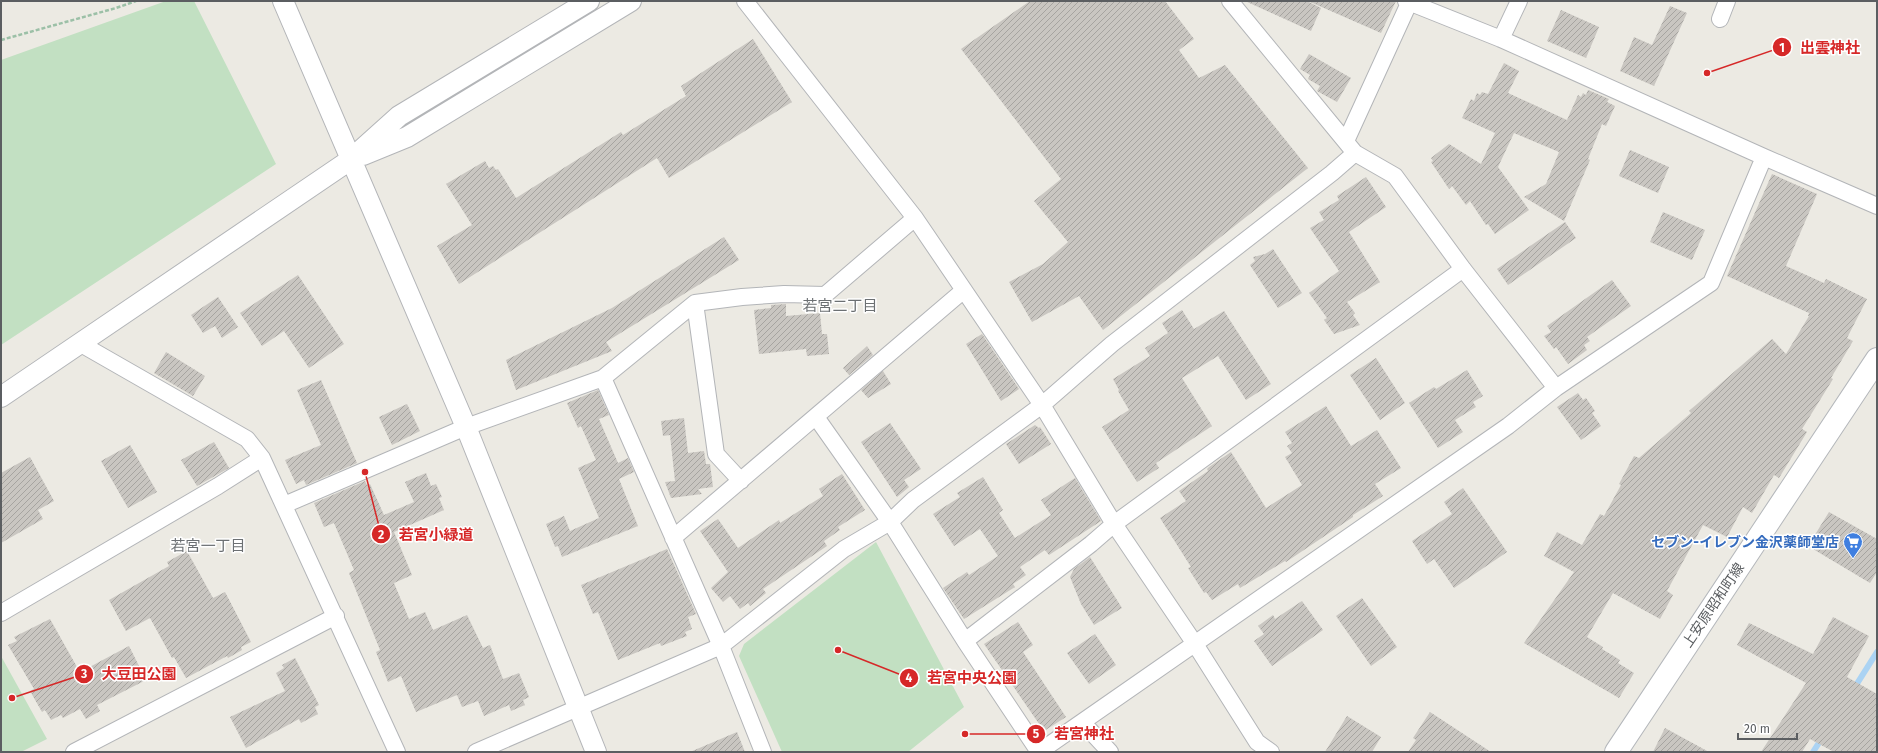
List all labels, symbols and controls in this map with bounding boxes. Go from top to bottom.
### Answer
callout: 出雲神社 [1772,34,1868,61]
text: 出雲神社 [1800,39,1860,57]
text: 1 [1779,41,1785,55]
district label: 若宮二丁目 [802,297,878,315]
callout: 若宮小緑道 [371,521,482,548]
text: 若宮小緑道 [398,526,474,544]
text: 2 [378,528,384,542]
supermarket icon: セブン-イレブン金沢薬師堂店 [1842,531,1864,559]
place label: セブン-イレブン金沢薬師堂店 [1651,534,1839,551]
district label: 若宮一丁目 [170,537,246,555]
street label: 上安原昭和町線 [1679,560,1748,651]
callout: 大豆田公園 [74,660,185,687]
callout: 若宮中央公園 [899,664,1025,691]
text: 大豆田公園 [101,665,177,683]
text: 3 [80,667,87,681]
text: 若宮中央公園 [927,669,1017,687]
text: 4 [906,671,913,685]
scale bar [1738,715,1797,741]
callout: 若宮神社 [1026,720,1122,747]
text: 20 m [1744,722,1770,736]
text: 若宮神社 [1054,725,1114,743]
text: 5 [1033,727,1040,741]

